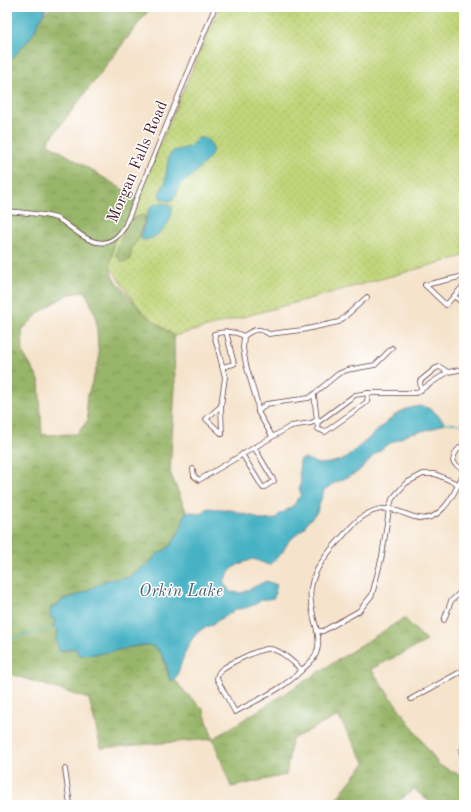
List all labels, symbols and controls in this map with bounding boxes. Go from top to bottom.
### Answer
street label: Morgan Falls Road [105,99,171,225]
water label: Orkin Lake [139,583,223,600]

